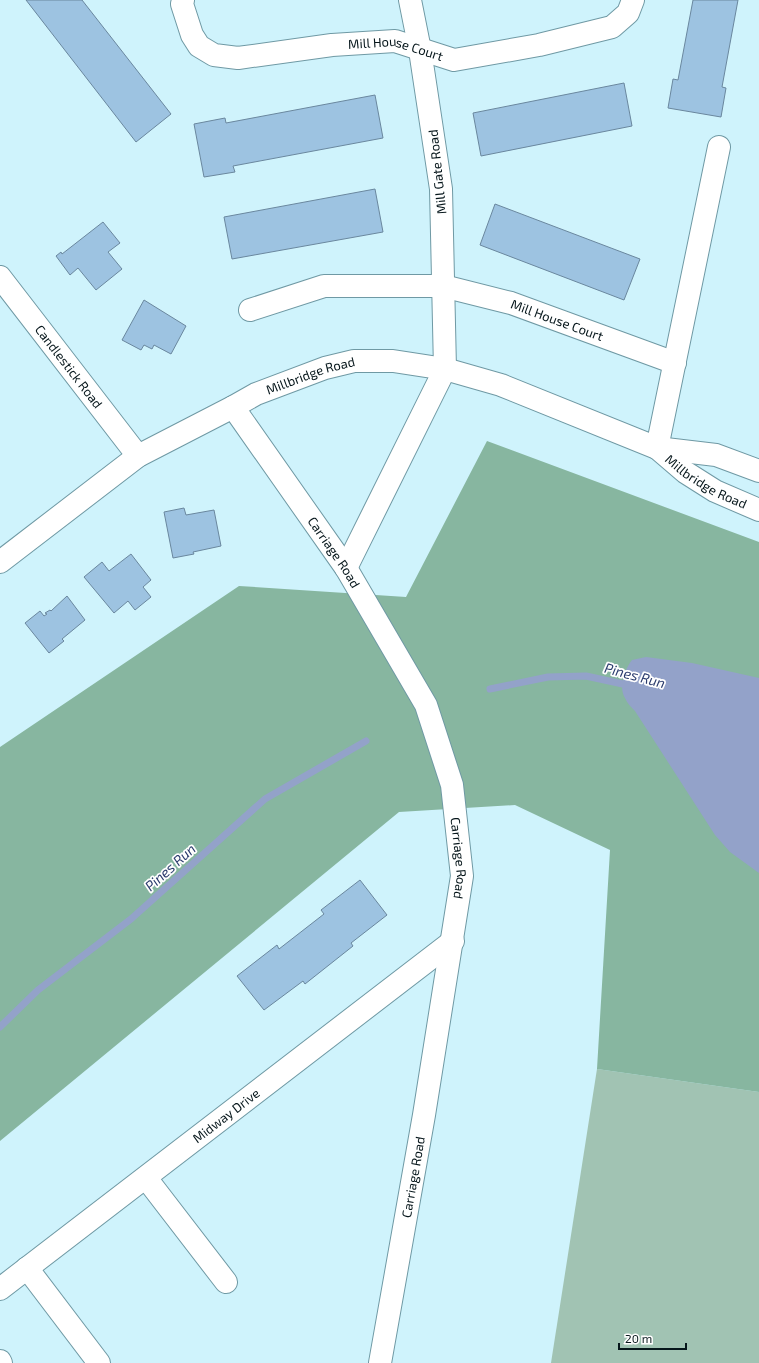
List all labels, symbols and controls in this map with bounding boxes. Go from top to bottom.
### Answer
street label: Mill House Court [347,33,445,64]
street label: Mill Gate Road [425,129,449,215]
street label: Mill House Court [509,296,606,344]
street label: Candlestick Road [32,322,106,411]
street label: Millbridge Road [264,353,356,398]
street label: Millbridge Road [662,451,749,512]
street label: Carriage Road [304,514,364,591]
water label: Pines Run [603,659,667,691]
street label: Carriage Road [448,816,470,900]
water label: Pines Run [141,840,199,894]
street label: Midway Drive [189,1085,263,1146]
street label: Carriage Road [398,1135,428,1219]
scale bar [619,1325,686,1351]
text: 20 m [625,1331,652,1345]

